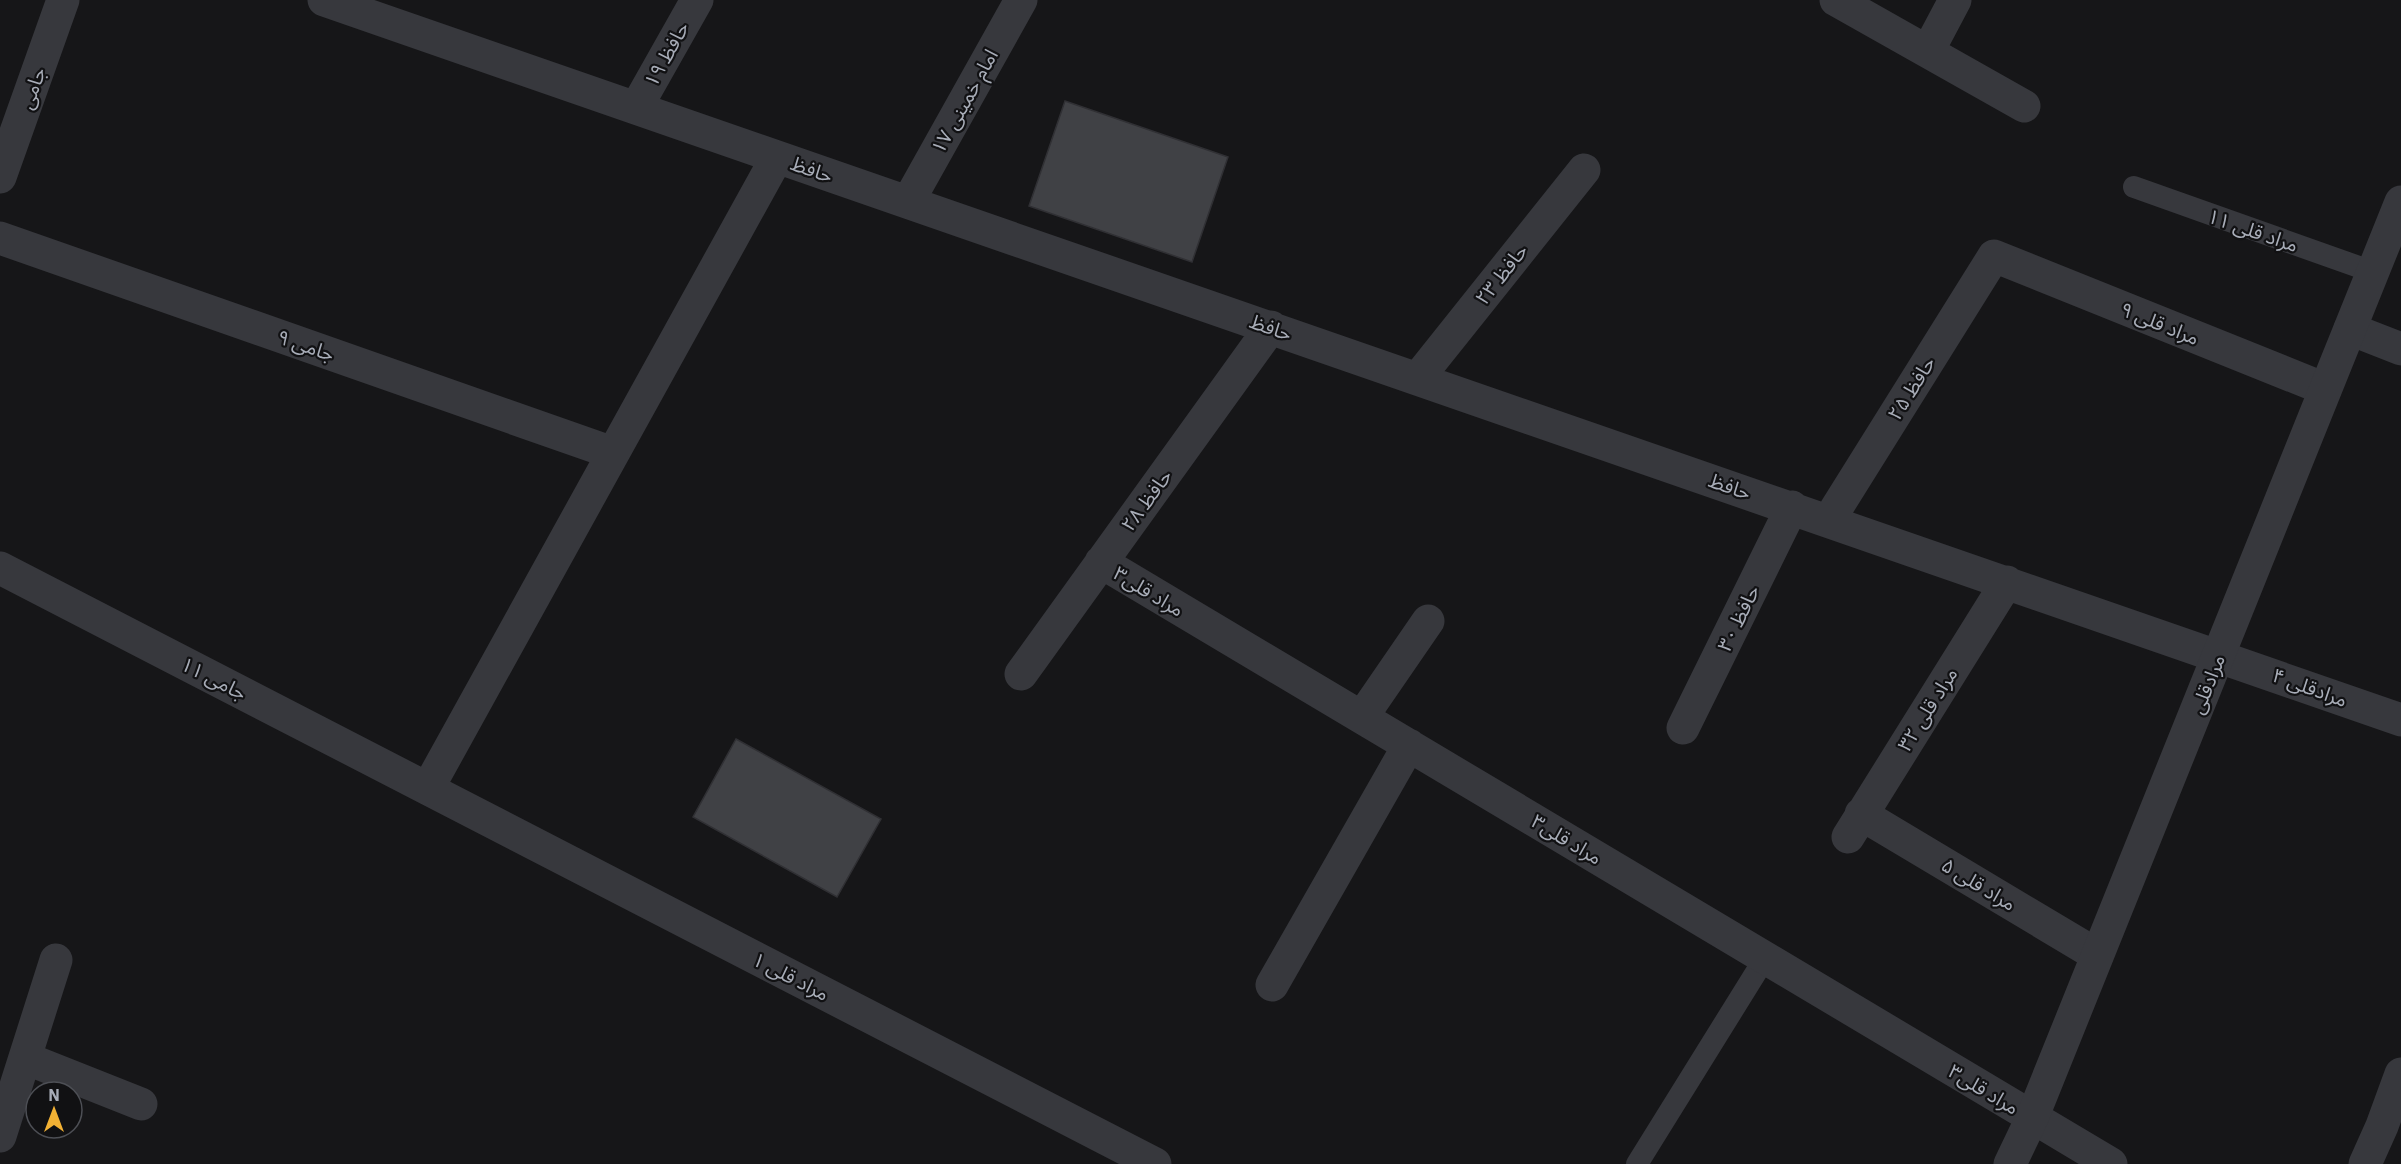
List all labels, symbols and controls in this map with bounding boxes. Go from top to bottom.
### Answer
street label: حافظ ۱۹ [637,17,695,91]
street label: امام خمینی ۱۷ [924,44,1006,159]
street label: جامی [12,63,52,113]
street label: حافظ [787,149,837,189]
street label: مراد قلی ۱۱ [2204,202,2302,258]
street label: حافظ ۲۳ [1469,238,1533,310]
street label: مراد قلی ۹ [2117,295,2203,351]
street label: حافظ [1246,307,1296,347]
street label: جامی ۹ [274,323,338,367]
street label: حافظ ۲۵ [1881,351,1941,425]
street label: حافظ ۲۸ [1114,463,1178,537]
street label: حافظ [1705,466,1755,506]
street label: مراد قلی۳ [1109,559,1189,623]
street label: حافظ ۳۰ [1710,580,1766,656]
street label: جامی ۱۱ [176,650,252,706]
street label: مرادقلی [2183,650,2231,718]
street label: مرادقلی ۴ [2269,661,2351,713]
street label: مراد قلی ۳۲ [1891,662,1963,756]
street label: مراد قلی۳ [1527,807,1607,871]
street label: مراد قلی ۵ [1937,851,2021,917]
street label: مراد قلی ۱ [748,945,834,1007]
street label: مراد قلی۳ [1944,1057,2024,1121]
north arrow [24,1080,84,1140]
text: N [48,1085,60,1105]

